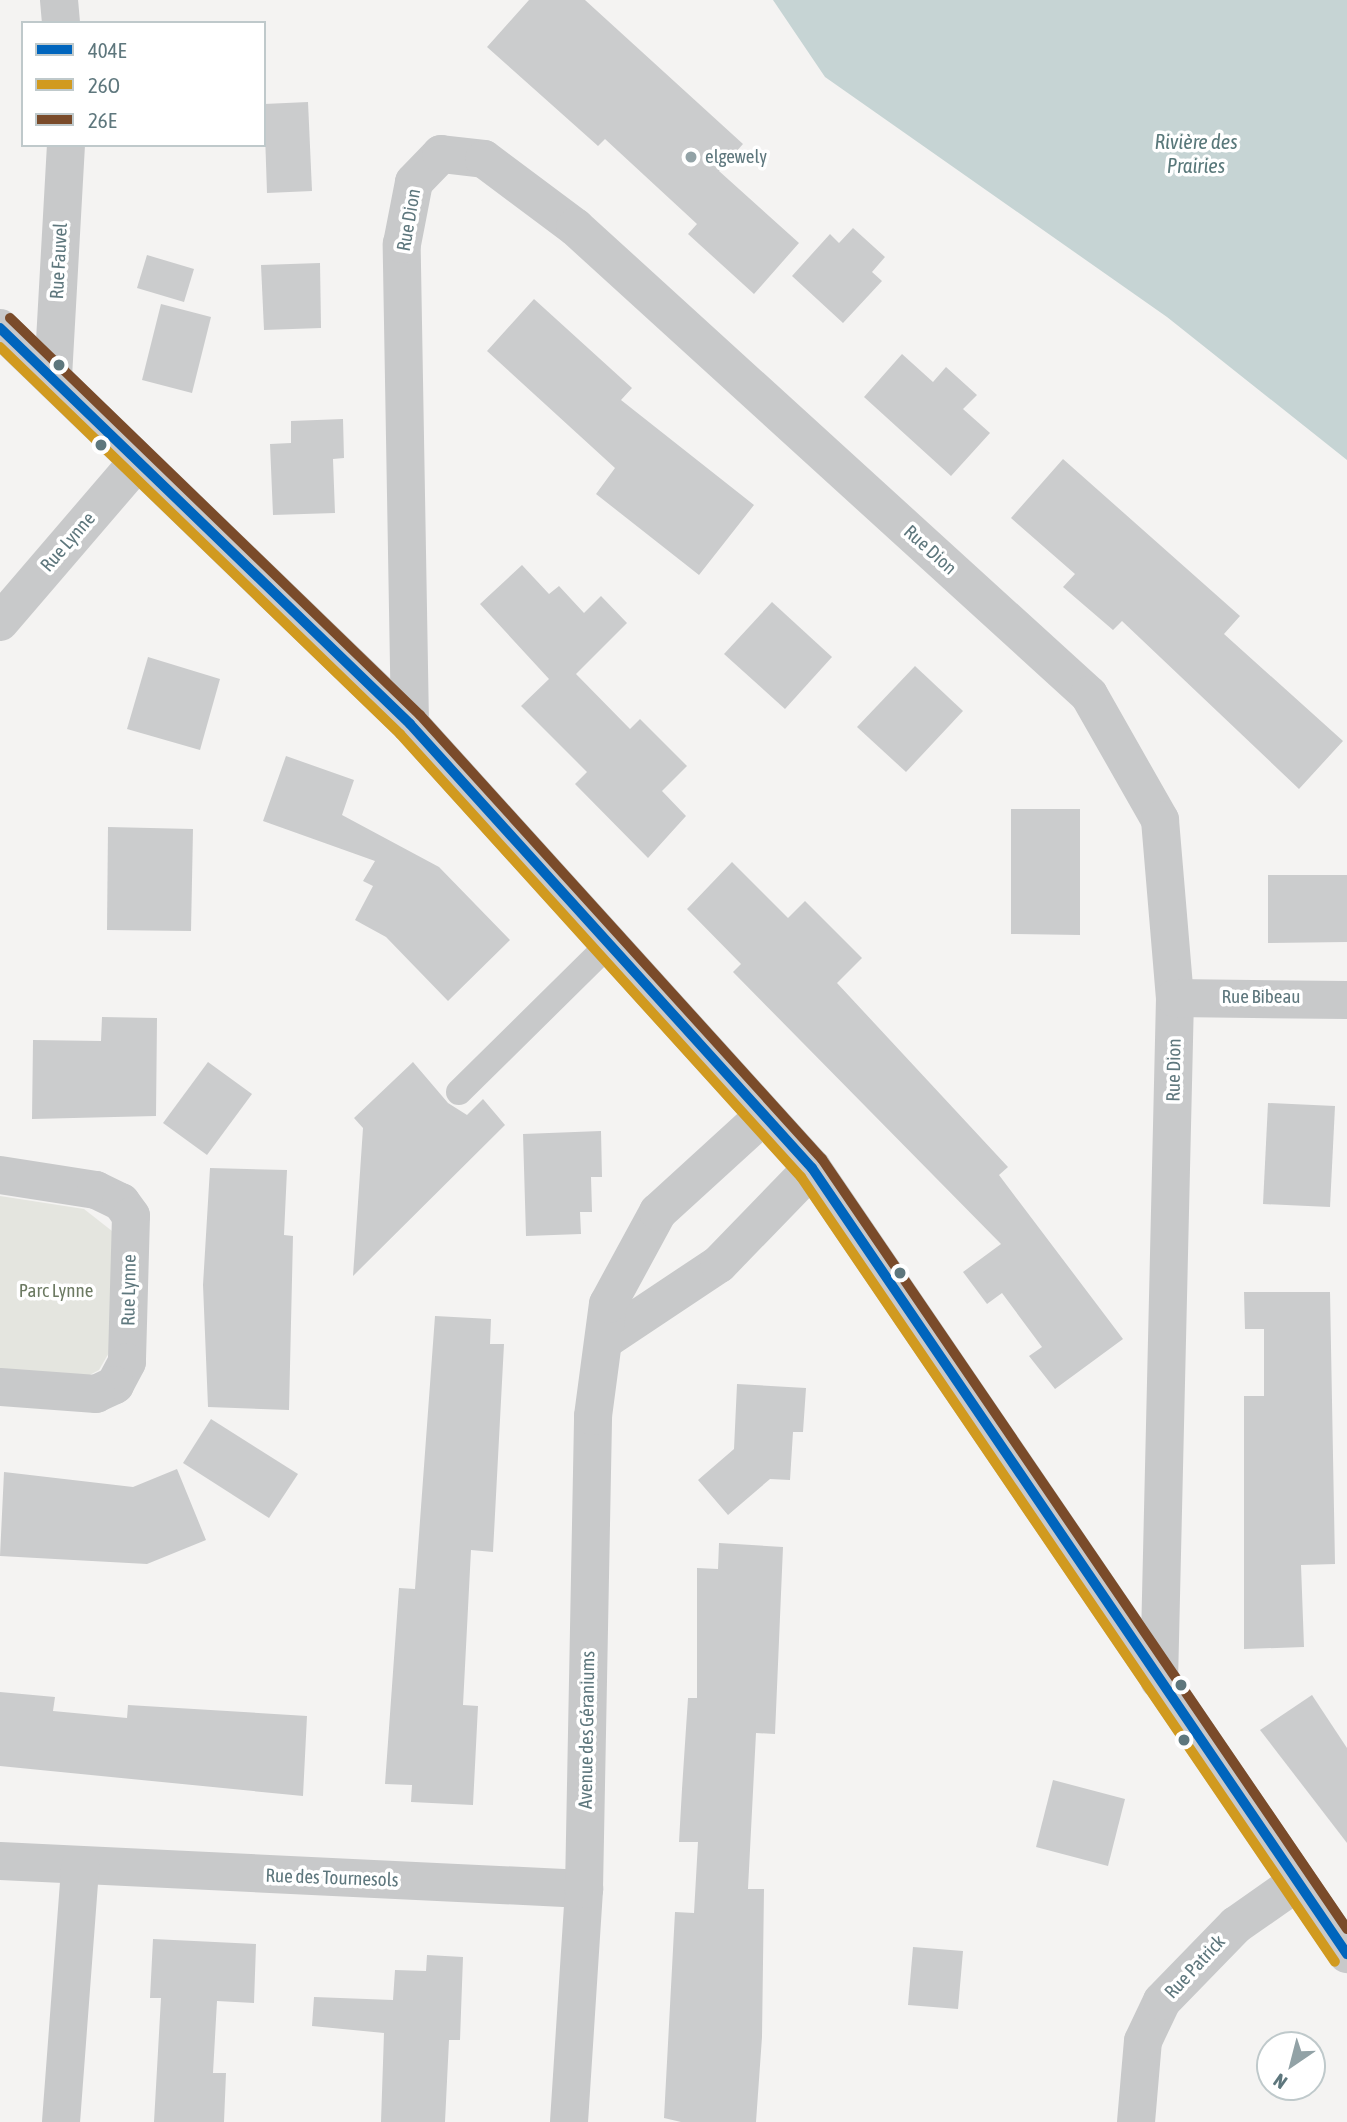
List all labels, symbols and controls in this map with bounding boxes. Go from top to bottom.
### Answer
legend [21,21,266,147]
text: 404E [88,38,127,62]
text: 26O [88,73,120,97]
text: 26E [88,108,117,132]
water label: Rivière des Prairies [1154,128,1238,178]
place label: elgewely [705,146,767,168]
marker: elgewely [683,149,699,165]
street label: Rue Dion [392,187,426,253]
street label: Rue Fauvel [46,222,72,300]
unlabelled marker [52,358,66,372]
unlabelled marker [94,438,108,452]
street label: Rue Lynne [36,508,100,576]
street label: Rue Dion [899,520,961,580]
street label: Rue Bibeau [1222,986,1300,1008]
street label: Rue Dion [1162,1038,1186,1102]
street label: Rue Lynne [117,1254,141,1326]
unlabelled marker [893,1266,907,1280]
park label: Parc Lynne [19,1280,93,1302]
street label: Avenue des Géraniums [574,1651,600,1809]
unlabelled marker [1174,1678,1188,1692]
unlabelled marker [1177,1733,1191,1747]
street label: Rue des Tournesols [265,1864,399,1892]
street label: Rue Patrick [1160,1931,1230,2003]
north arrow [1256,2031,1326,2101]
text: N [1269,2069,1291,2094]

